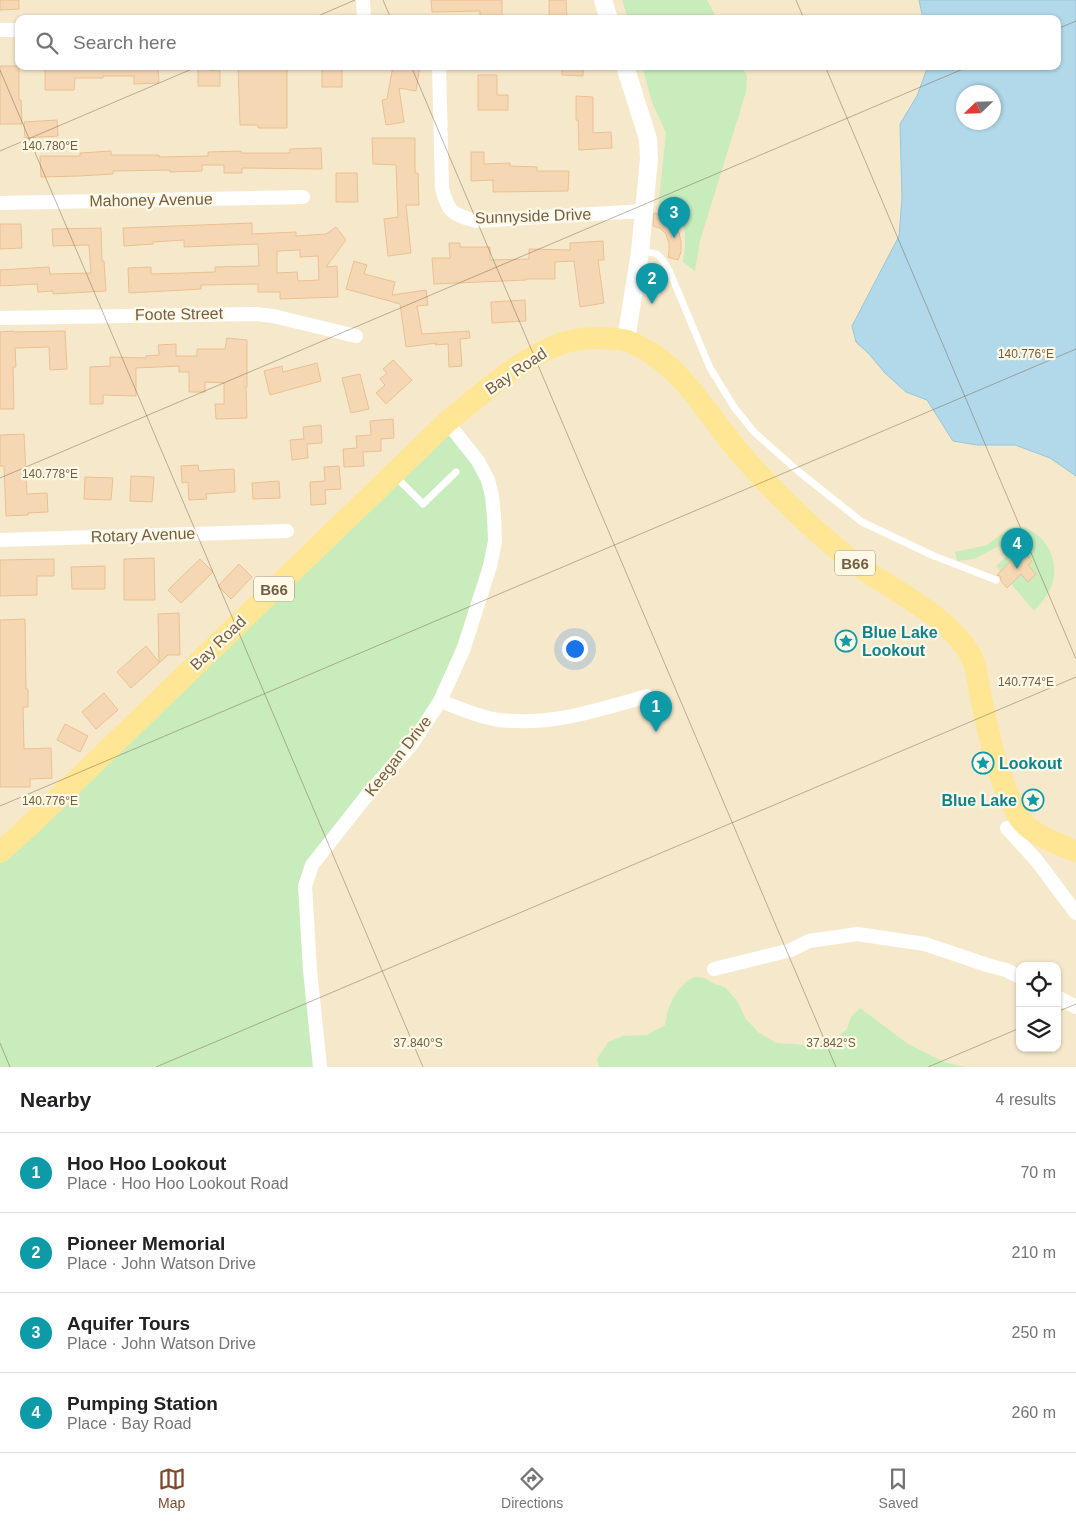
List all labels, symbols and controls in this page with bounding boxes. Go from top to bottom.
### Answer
search box [15,15,1061,70]
icon: search [33,29,61,57]
text: Search here [73,32,177,53]
north arrow [956,85,1001,130]
text: 140.780°E [22,139,78,153]
street label: Mahoney Avenue [89,190,213,210]
pin: 3 [658,197,690,238]
street label: Sunnyside Drive [474,205,592,227]
pin: 2 [636,263,668,304]
street label: Foote Street [135,305,224,323]
street label: Bay Road [482,344,550,398]
text: 140.776°E [998,347,1054,361]
text: 140.778°E [22,467,78,481]
street label: Rotary Avenue [90,525,196,545]
pin: 4 [1001,528,1033,569]
road number: B66 [835,550,875,576]
road number: B66 [254,576,294,602]
street label: Bay Road [187,612,249,674]
place label: Blue Lake Lookout [862,624,938,659]
place icon: Blue Lake Lookout [834,629,858,653]
your location [562,636,588,662]
text: 140.774°E [998,675,1054,689]
pin: 1 [640,691,672,732]
street label: Keegan Drive [361,712,435,799]
place icon: Lookout [971,751,995,775]
place label: Lookout [999,755,1063,772]
place icon: Blue Lake [1021,788,1045,812]
place label: Blue Lake [941,792,1017,809]
text: 140.776°E [22,794,78,808]
map controls [1016,962,1061,1052]
button: locate [1016,962,1061,1007]
button: layers [1016,1007,1061,1052]
text: 37.840°S [393,1036,443,1050]
text: 37.842°S [806,1036,856,1050]
text: Nearby [20,1088,91,1111]
text: 4 results [996,1091,1056,1108]
text: Hoo Hoo Lookout [67,1153,226,1174]
text: 1 [32,1164,40,1181]
text: 70 m [1020,1164,1056,1181]
text: Place · Hoo Hoo Lookout Road [67,1175,288,1192]
text: Pioneer Memorial [67,1233,225,1254]
text: 2 [32,1244,40,1261]
text: 210 m [1012,1244,1056,1261]
text: Place · John Watson Drive [67,1255,256,1272]
text: Aquifer Tours [67,1313,190,1334]
text: 3 [32,1324,40,1341]
text: 250 m [1012,1324,1056,1341]
text: Place · John Watson Drive [67,1335,256,1352]
text: Pumping Station [67,1393,218,1414]
text: 4 [32,1404,40,1421]
text: 260 m [1012,1404,1056,1421]
text: Place · Bay Road [67,1415,192,1432]
tab: Map [158,1465,186,1511]
tab: Directions [501,1465,563,1511]
tab: Saved [879,1465,918,1511]

